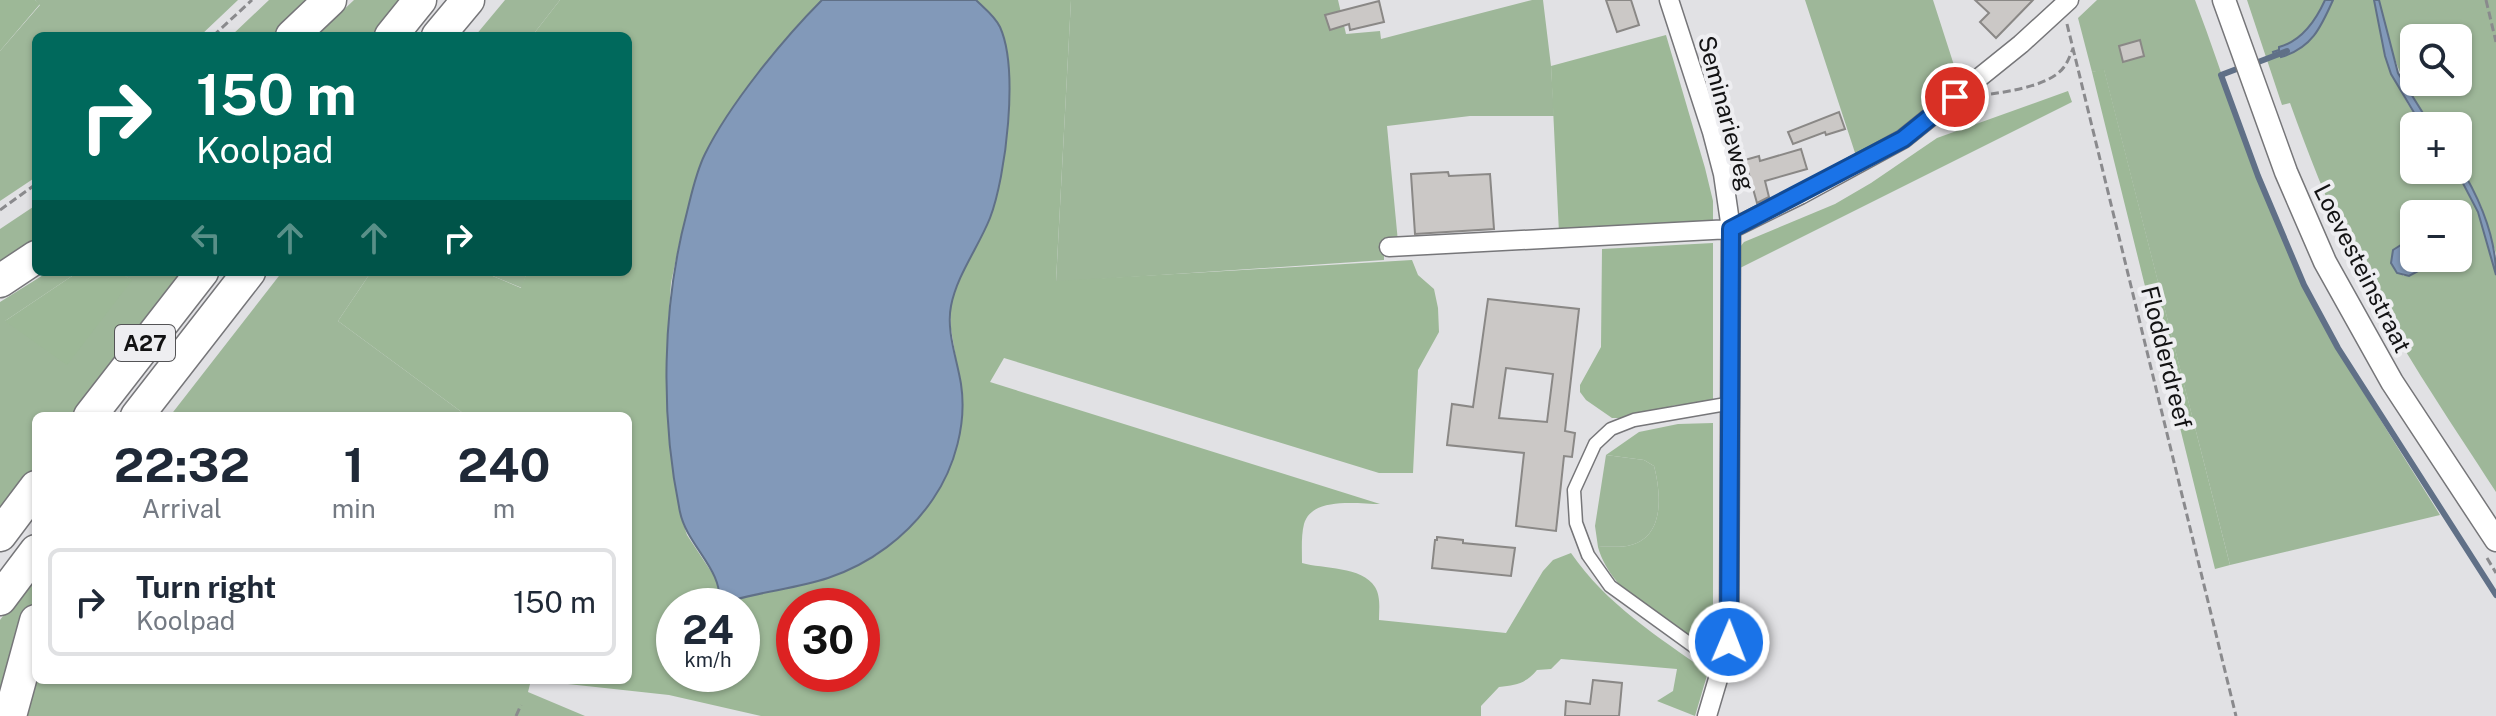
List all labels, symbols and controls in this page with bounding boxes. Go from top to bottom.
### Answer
map controls [2400,24,2472,272]
button: search [2400,24,2472,96]
street label: Seminarieweg [1693,32,1761,194]
text: 150 m [196,62,357,128]
pin [1921,63,1989,131]
icon: right [64,64,168,168]
icon: arrive [1933,75,1977,119]
button: + [2400,112,2472,184]
text: Koolpad [196,129,334,171]
street label: Loevesteinstraat [2308,179,2418,357]
button: − [2400,200,2472,272]
icon: left [184,216,228,260]
icon: ahead [268,216,312,260]
icon: ahead [352,216,396,260]
icon: right [436,216,480,260]
street label: Flodderdreef [2136,283,2198,431]
road number: A27 [115,325,175,361]
text: 22:32 [114,436,250,493]
text: 1 [343,436,364,493]
text: 240 [457,436,550,493]
text: Arrival [142,493,222,524]
text: min [332,493,376,524]
text: m [493,493,515,524]
text: Turn right [136,569,276,605]
icon: right [68,580,112,624]
text: 150 m [513,584,596,620]
speed limit sign: 30 [776,588,880,692]
position arrow [1687,600,1771,684]
text: Koolpad [136,605,235,636]
text: 24 [682,606,734,653]
text: km/h [684,648,732,672]

